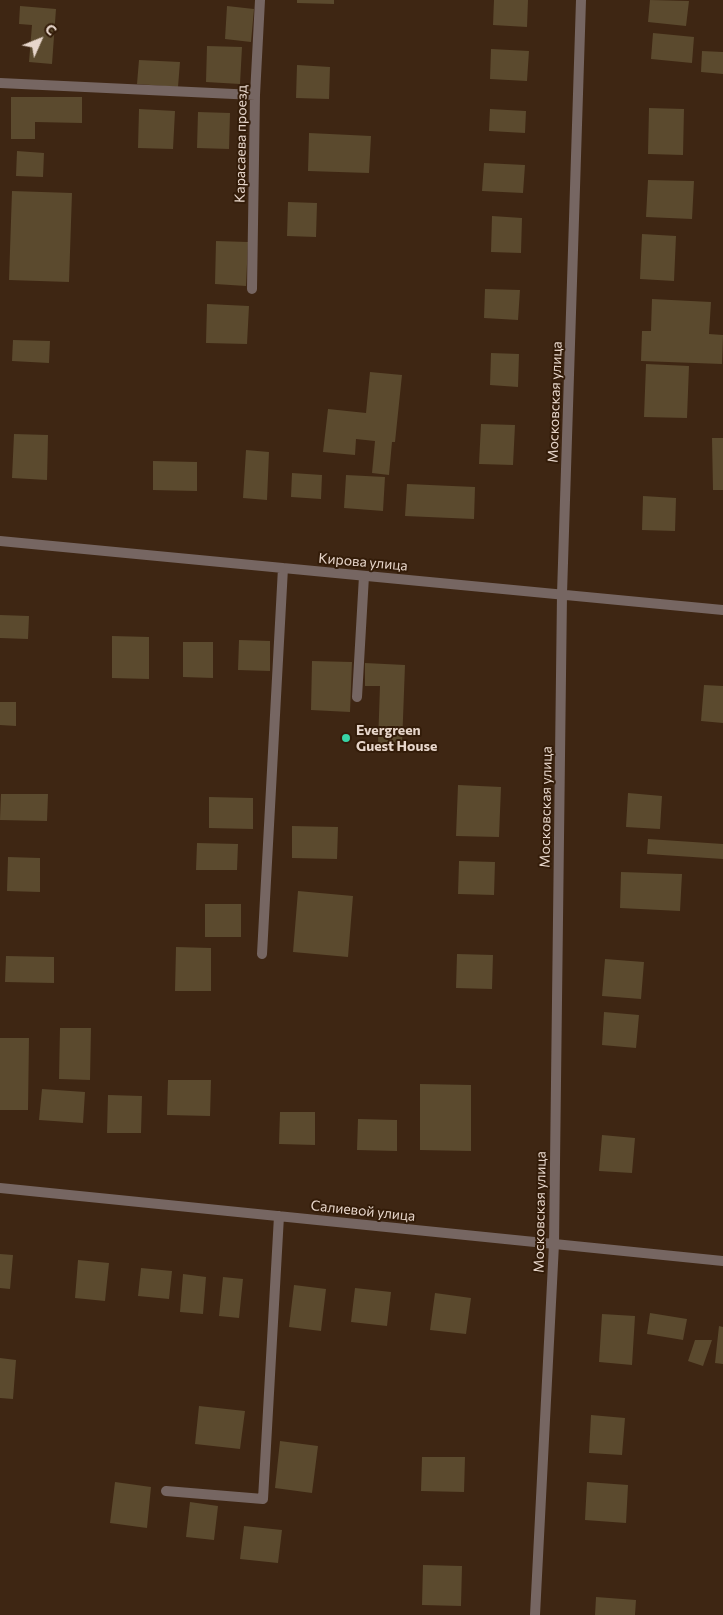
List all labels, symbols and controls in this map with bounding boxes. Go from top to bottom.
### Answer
north arrow [15,15,65,65]
text: С [42,20,61,39]
street label: Карасаева проезд [232,85,250,203]
street label: Московская улица [544,341,566,463]
street label: Кирова улица [318,550,408,574]
place label: Evergreen Guest House [356,722,437,754]
marker: Evergreen Guest House [340,732,352,744]
street label: Московская улица [537,746,555,868]
street label: Московская улица [531,1151,549,1273]
street label: Салиевой улица [310,1197,416,1225]

